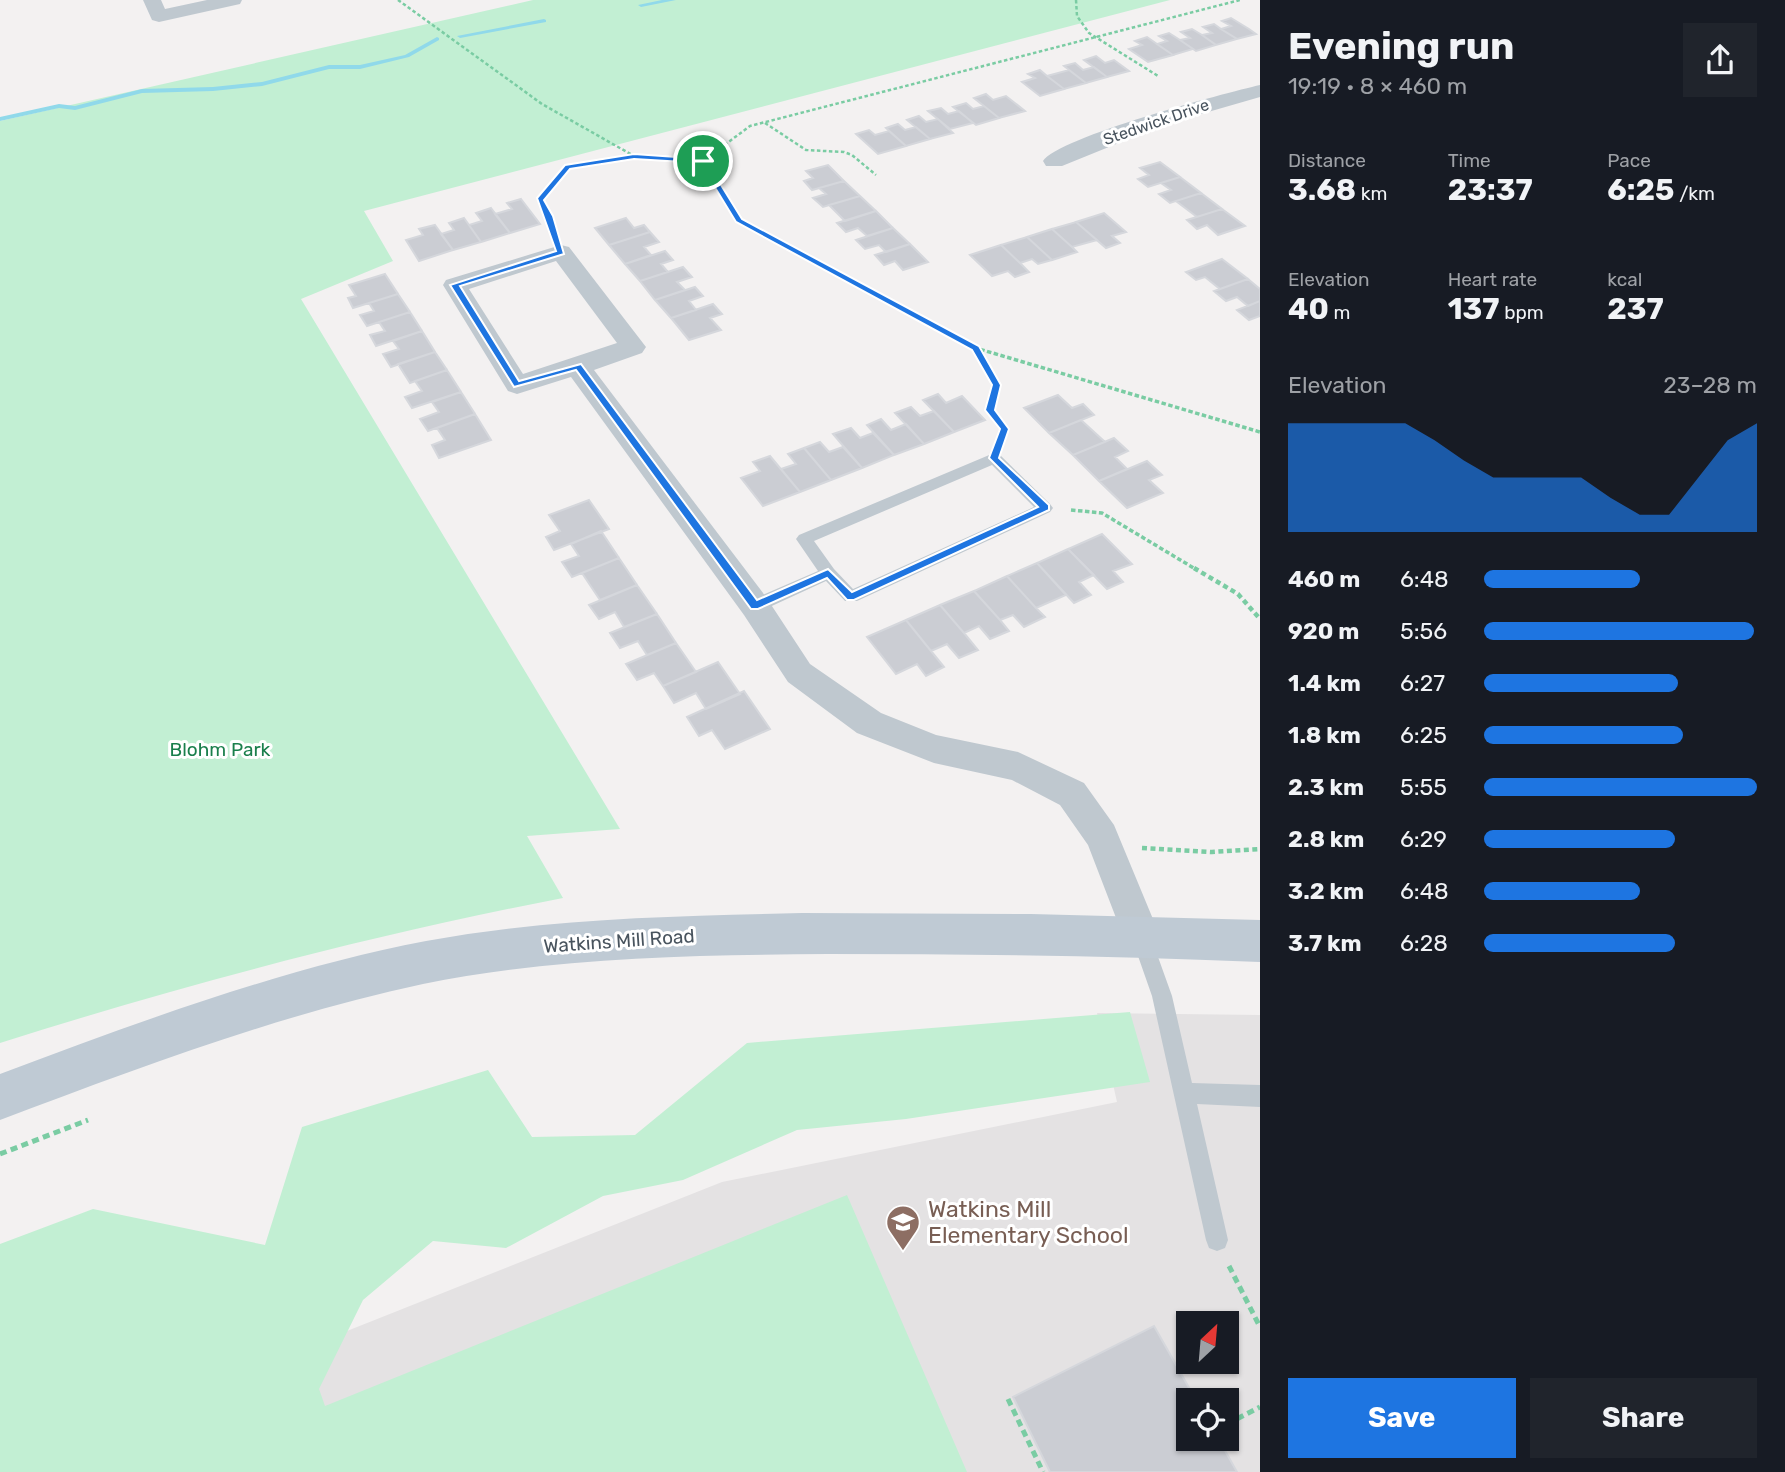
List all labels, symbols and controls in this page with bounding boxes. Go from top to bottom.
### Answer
text: Evening run [1288,23,1514,69]
button: share [1683,23,1757,97]
text: 19:19 · 8 × 460 m [1288,72,1467,100]
street label: Stedwick Drive [1101,95,1211,149]
pin [673,131,733,191]
icon: arrive [684,142,722,180]
text: Distance [1288,149,1366,172]
text: Time [1448,149,1491,172]
text: Pace [1607,149,1651,172]
text: 3.68 [1288,172,1356,208]
text: 23:37 [1448,172,1533,208]
text: 6:25 [1607,172,1675,208]
text: km [1356,182,1387,205]
text: /km [1675,182,1715,205]
text: Elevation [1288,268,1369,291]
text: Heart rate [1448,268,1537,291]
text: kcal [1607,268,1642,291]
text: 40 [1288,291,1329,327]
text: 137 [1448,291,1500,327]
text: 237 [1607,291,1664,327]
text: m [1329,301,1350,324]
text: bpm [1500,301,1544,324]
text: Elevation [1288,371,1387,399]
text: 23–28 m [1663,371,1757,399]
text: 460 m [1288,565,1360,593]
text: 6:48 [1400,565,1449,593]
text: 920 m [1288,617,1359,645]
text: 5:56 [1400,617,1447,645]
text: 1.4 km [1288,669,1361,697]
text: 6:27 [1400,669,1445,697]
text: 1.8 km [1288,721,1361,749]
text: 6:25 [1400,721,1447,749]
park label: Blohm Park [170,738,271,761]
text: 2.3 km [1288,773,1364,801]
text: 5:55 [1400,773,1447,801]
text: 2.8 km [1288,825,1364,853]
text: 6:29 [1400,825,1447,853]
text: 3.2 km [1288,877,1364,905]
text: 6:48 [1400,877,1449,905]
street label: Watkins Mill Road [543,924,695,958]
text: 3.7 km [1288,929,1362,957]
text: 6:28 [1400,929,1448,957]
place label: Watkins Mill Elementary School [928,1195,1129,1249]
school or university icon: Watkins Mill Elementary School [884,1203,922,1252]
north arrow [1176,1311,1239,1374]
map controls [1176,1311,1239,1451]
button: Save [1288,1378,1516,1458]
button: Share [1530,1378,1757,1458]
button: locate [1176,1388,1239,1451]

